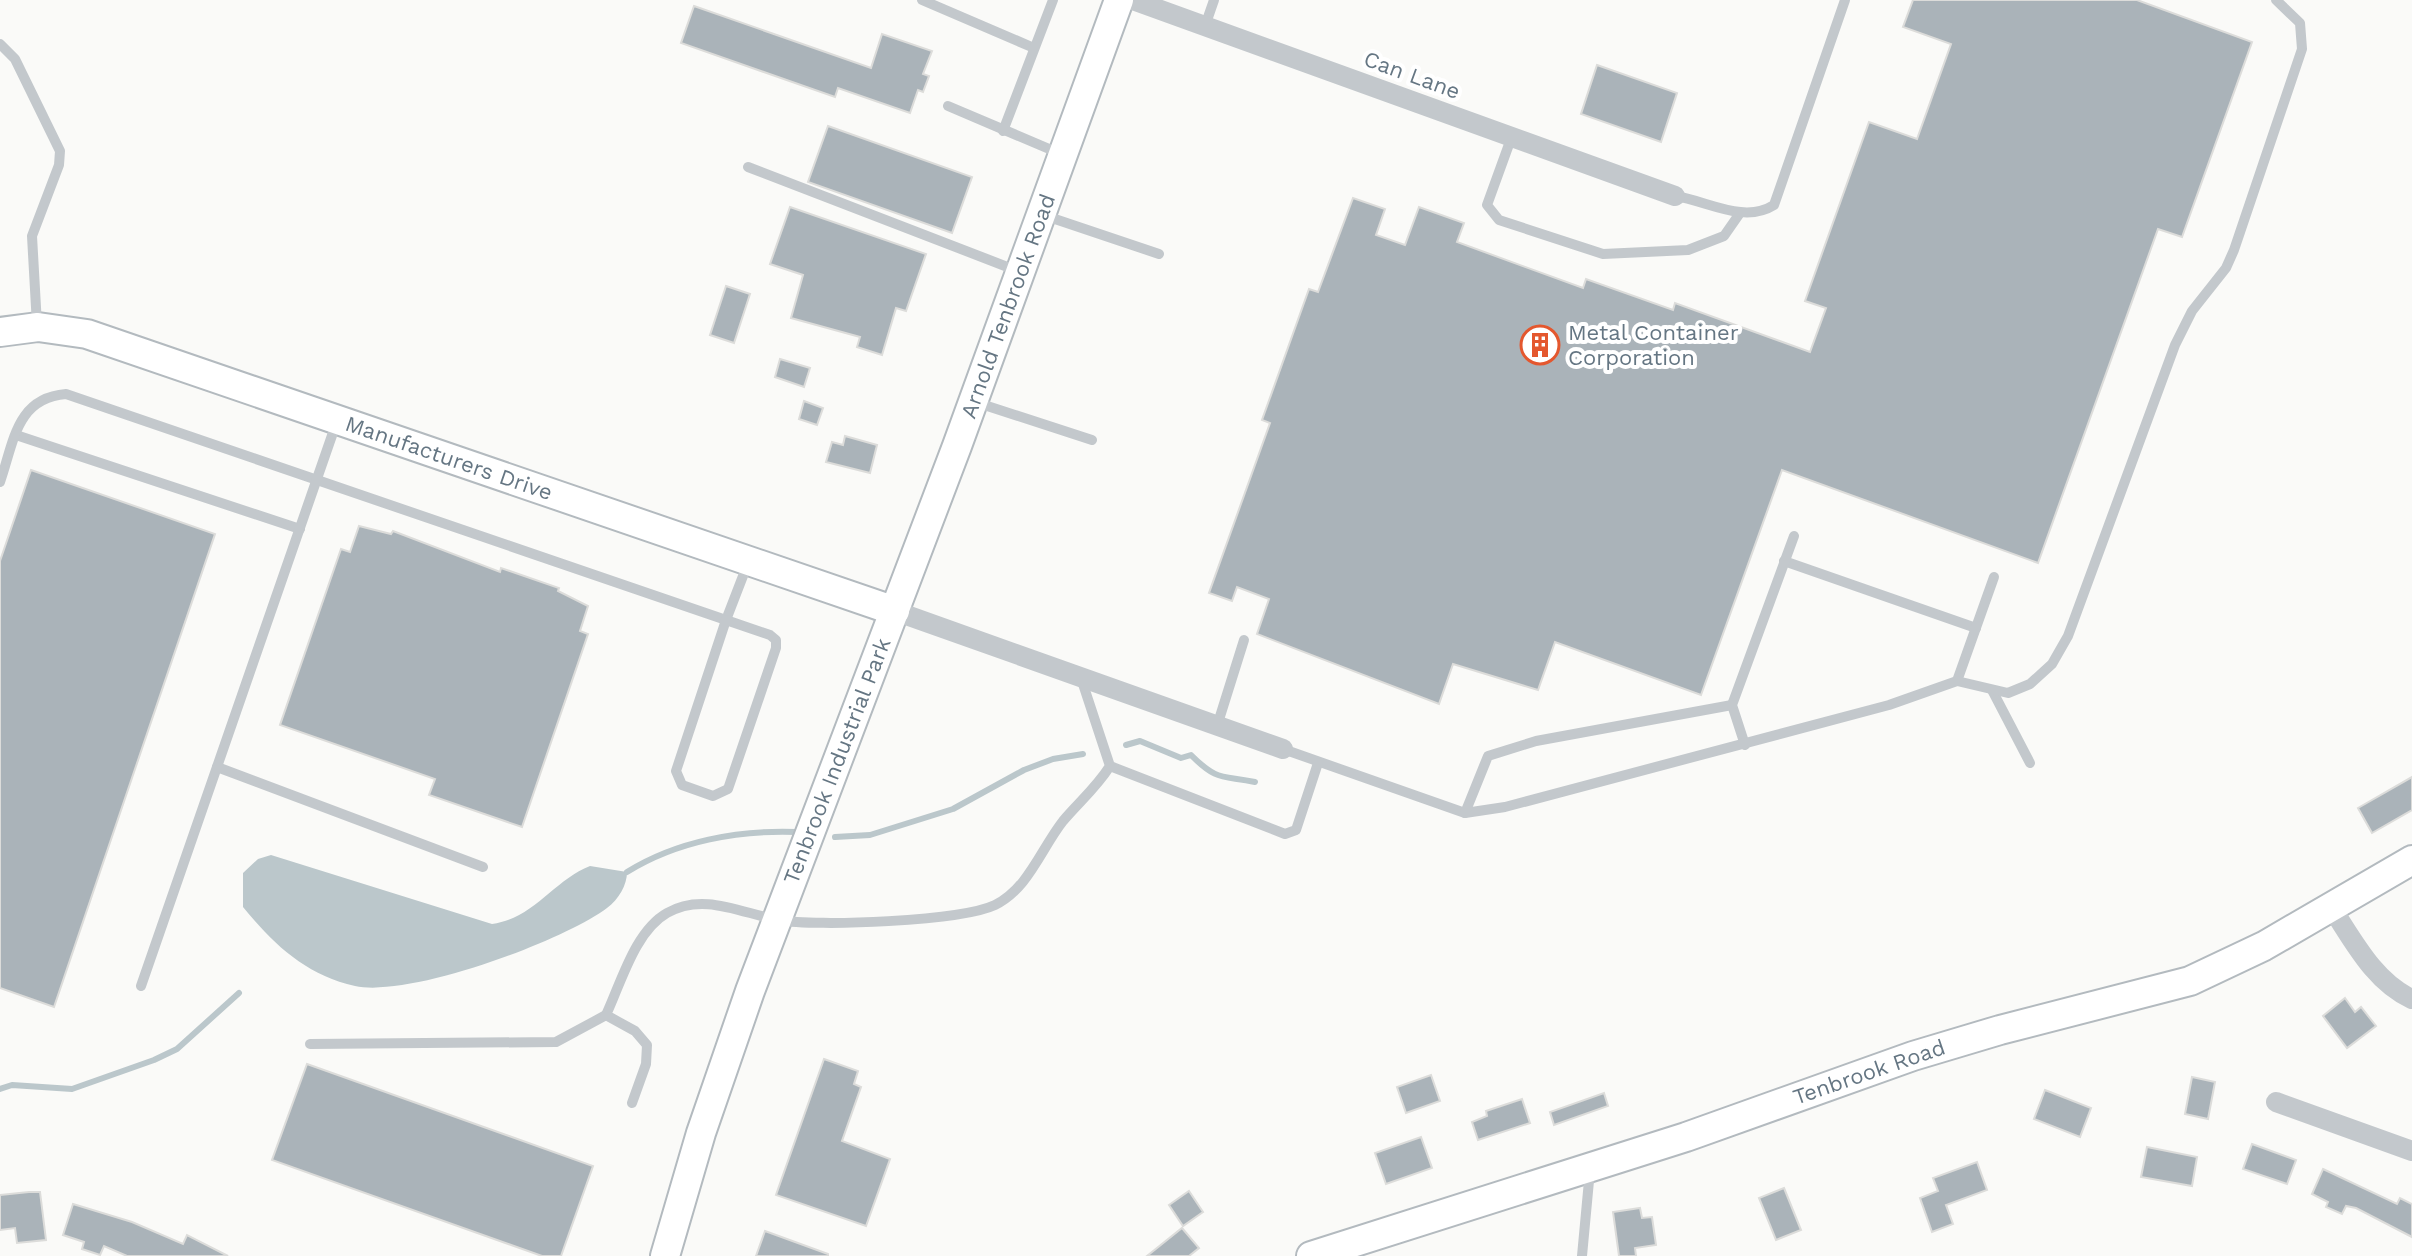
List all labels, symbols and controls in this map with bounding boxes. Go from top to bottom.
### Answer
street label: Can Lane [1360,46,1464,104]
street label: Arnold Tenbrook Road [956,190,1060,422]
place label: Metal Container Corporation [1568,320,1739,370]
building icon: Metal Container Corporation [1519,324,1561,366]
street label: Manufacturers Drive [342,411,556,505]
street label: Tenbrook Industrial Park [778,634,896,888]
street label: Tenbrook Road [1790,1034,1948,1110]

